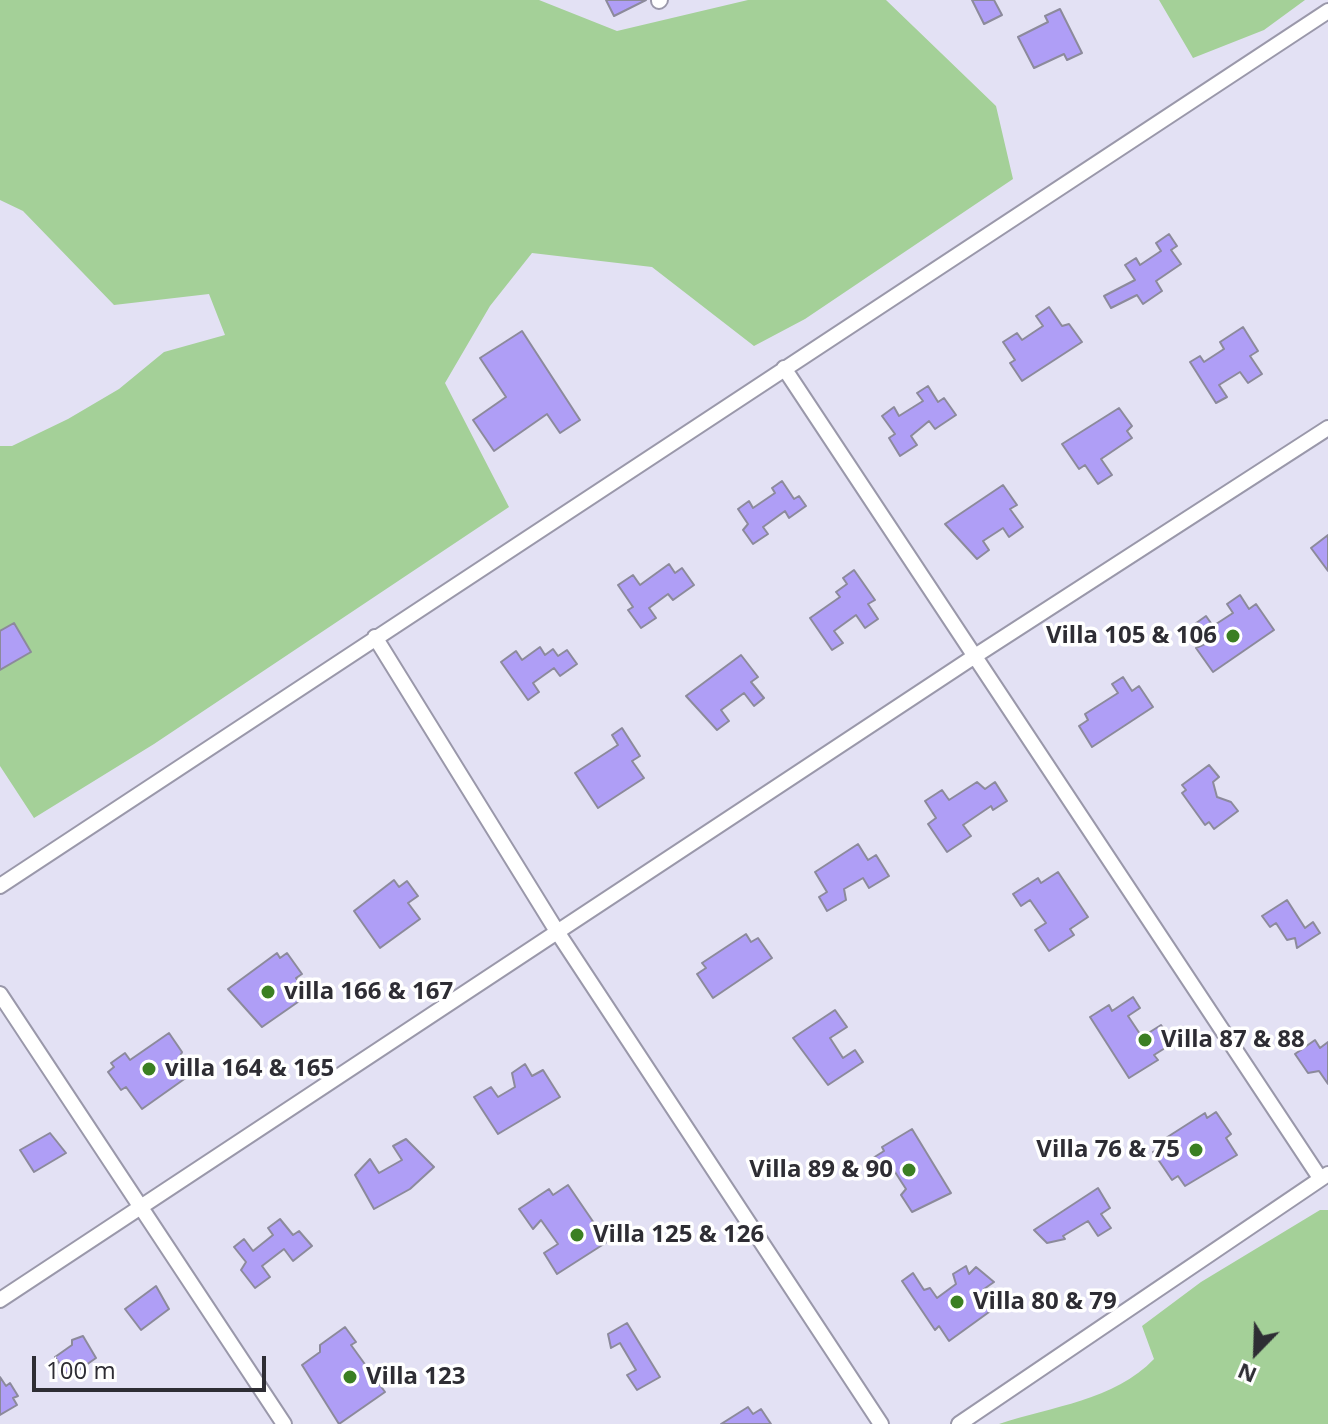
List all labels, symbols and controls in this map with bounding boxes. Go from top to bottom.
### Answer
place label: Villa 105 & 106 [1046,622,1217,650]
marker: Villa 105 & 106 [1224,627,1242,645]
place label: villa 166 & 167 [284,978,453,1006]
marker: villa 166 & 167 [259,983,277,1001]
place label: Villa 87 & 88 [1161,1026,1305,1054]
marker: Villa 87 & 88 [1136,1031,1154,1049]
place label: villa 164 & 165 [165,1055,334,1083]
marker: villa 164 & 165 [140,1060,158,1078]
place label: Villa 76 & 75 [1036,1136,1180,1164]
marker: Villa 76 & 75 [1187,1141,1205,1159]
place label: Villa 89 & 90 [749,1156,893,1184]
marker: Villa 89 & 90 [900,1161,918,1179]
place label: Villa 125 & 126 [593,1221,764,1249]
marker: Villa 125 & 126 [568,1226,586,1244]
place label: Villa 80 & 79 [973,1288,1117,1316]
marker: Villa 80 & 79 [948,1293,966,1311]
north arrow [1216,1312,1296,1392]
scale bar [36,1340,270,1390]
text: 100 m [46,1353,116,1386]
text: N [1233,1357,1261,1391]
place label: Villa 123 [366,1363,465,1391]
marker: Villa 123 [341,1368,359,1386]

